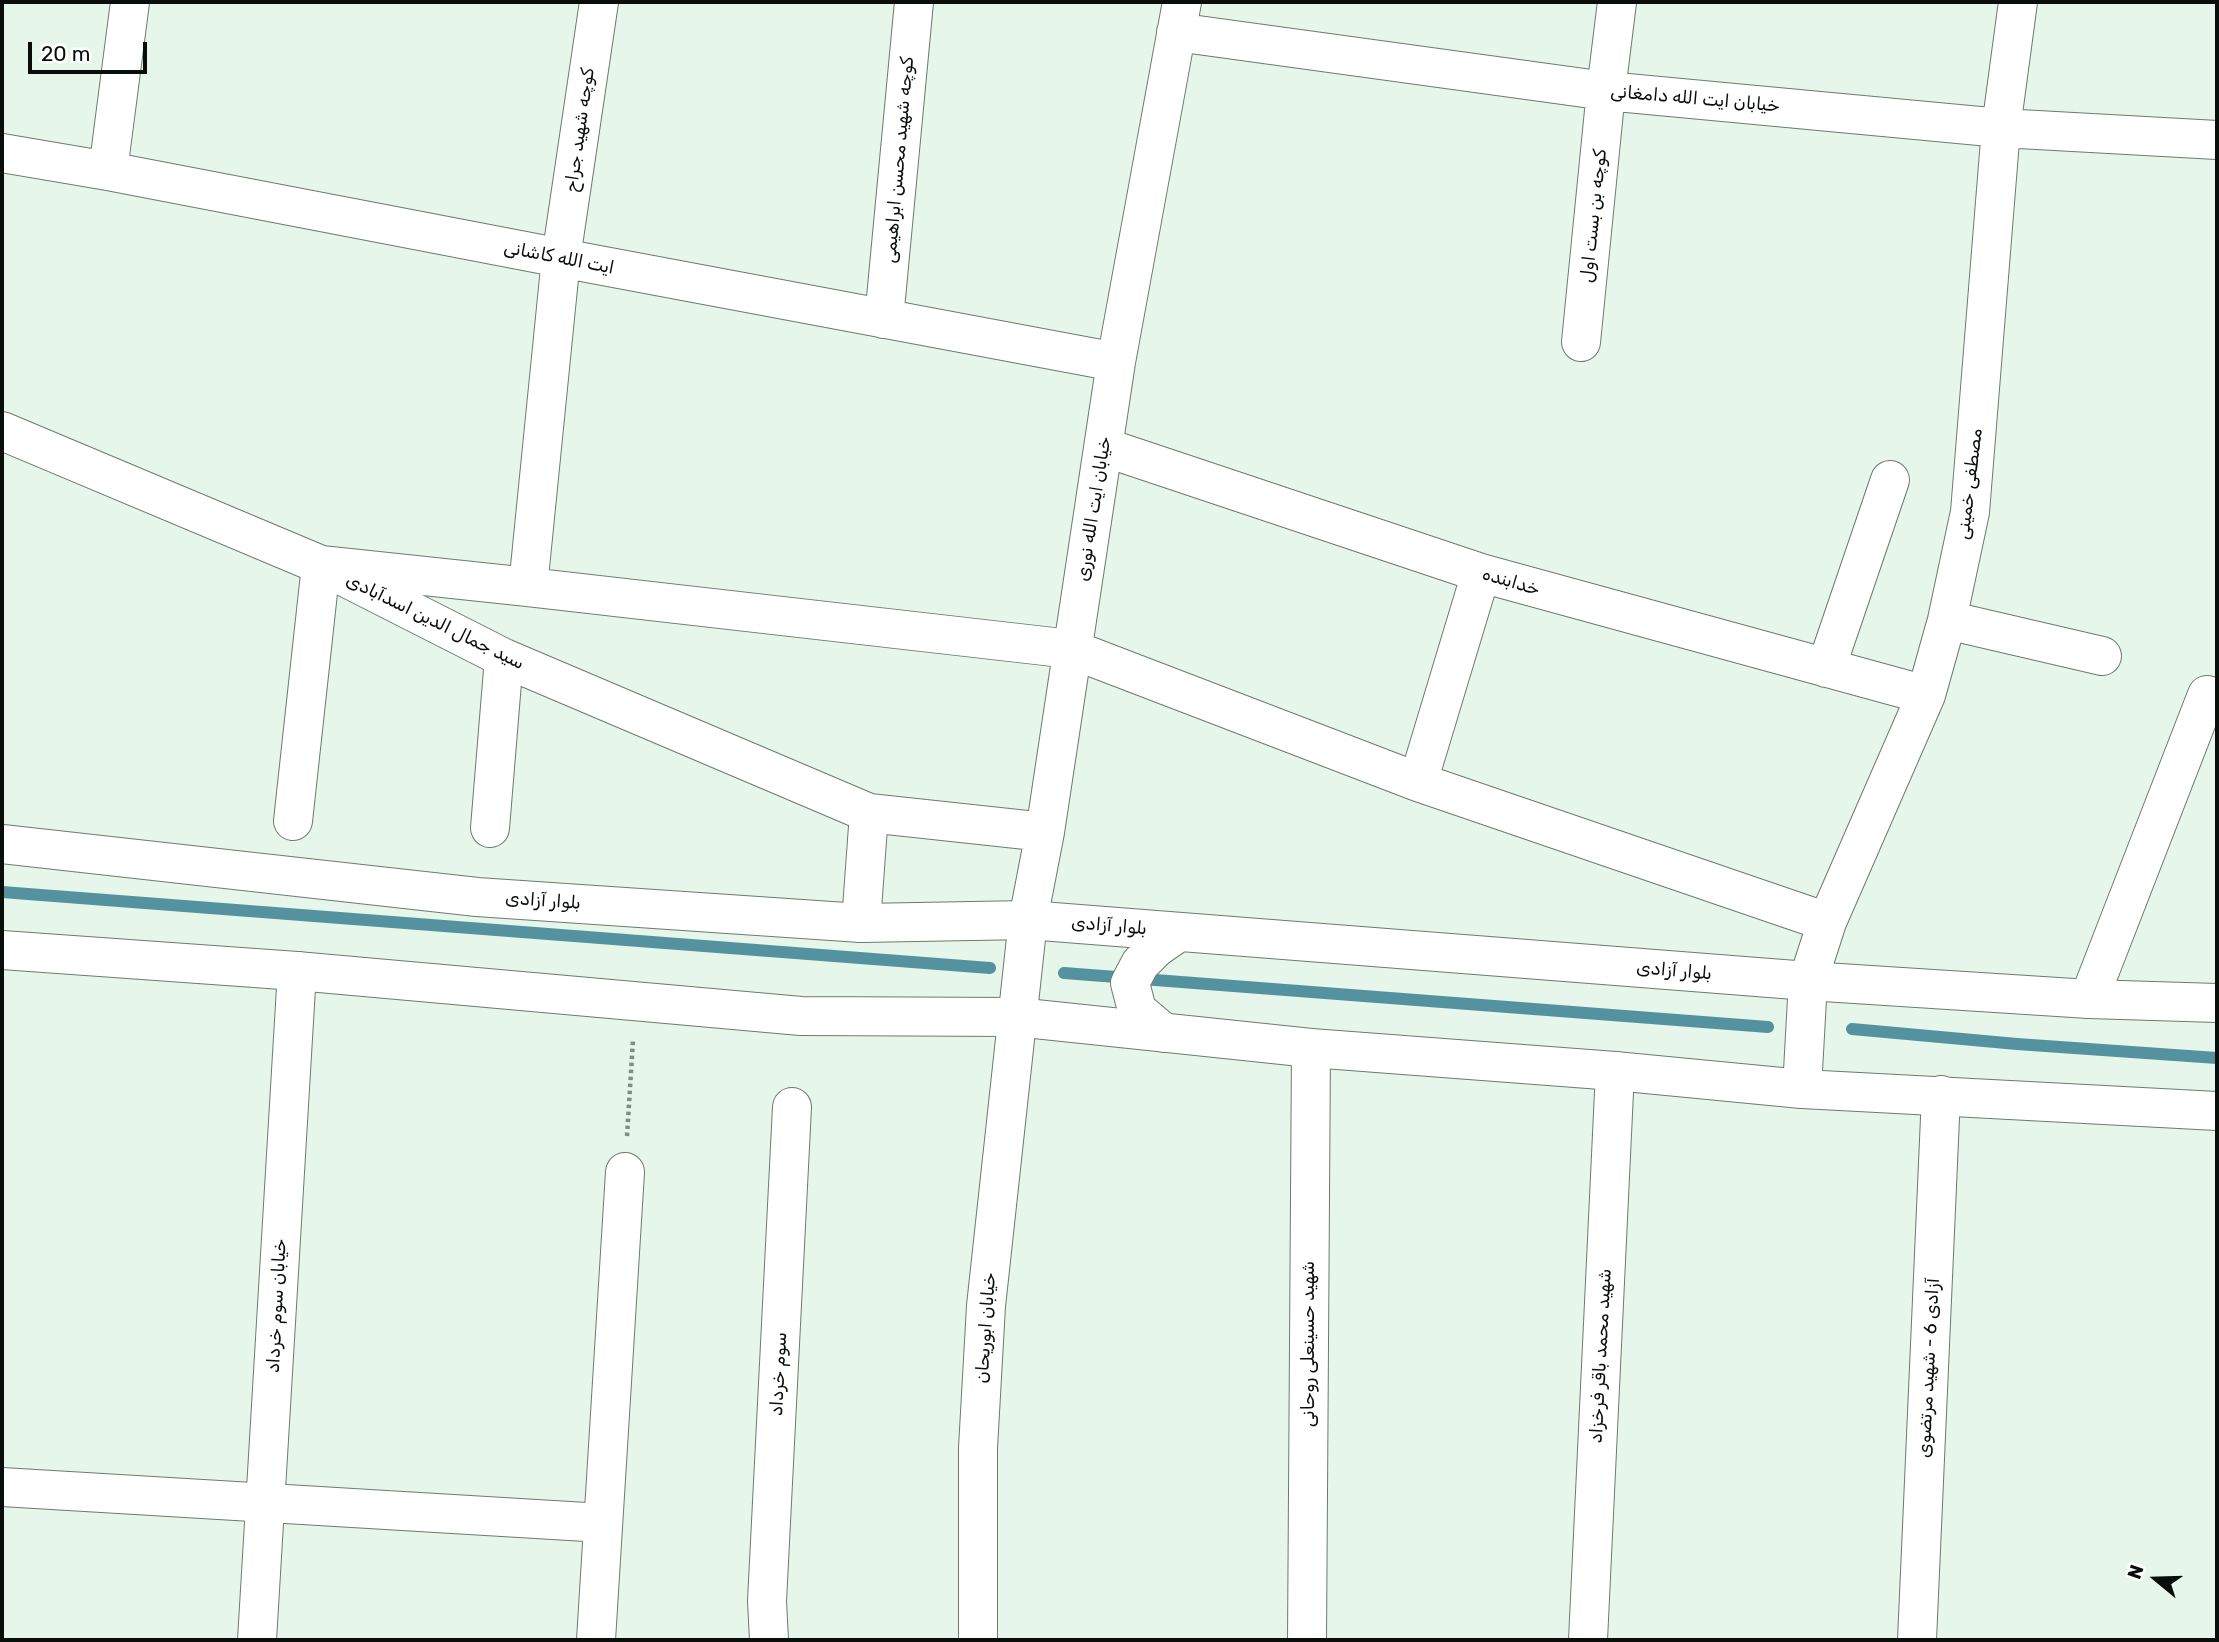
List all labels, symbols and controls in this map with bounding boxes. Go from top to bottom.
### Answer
scale bar [32,28,150,72]
text: 20 m [41,41,90,66]
street label: کوچه شهید محسن ابراهیمی [879,56,919,264]
street label: کوچه شهید جراح [561,67,599,193]
street label: خیابان ایت الله دامغانی [1609,81,1781,117]
street label: کوچه بن بست اول [1576,148,1612,284]
street label: ایت الله کاشانی [502,237,616,279]
street label: مصطفی خمینی [1952,427,1988,541]
street label: خیابان ایت الله نوری [1072,435,1116,583]
street label: خدابنده [1480,563,1542,601]
street label: سید جمال الدین اسدآبادی [342,569,528,675]
street label: بلوار آزادی [504,888,582,914]
street label: بلوار آزادی [1070,912,1148,940]
street label: بلوار آزادی [1635,957,1713,985]
street label: خیابان سوم خرداد [263,1238,291,1374]
street label: شهید حسینعلی روحانی [1298,1261,1320,1427]
street label: شهید محمد باقر فرخزاد [1586,1268,1616,1444]
street label: خیابان ابوریحان [971,1272,1001,1384]
street label: آزادی 6 - شهید مرتضوی [1914,1278,1944,1458]
street label: سوم خرداد [766,1332,792,1416]
north arrow [2121,1544,2191,1614]
text: N [2123,1562,2149,1582]

